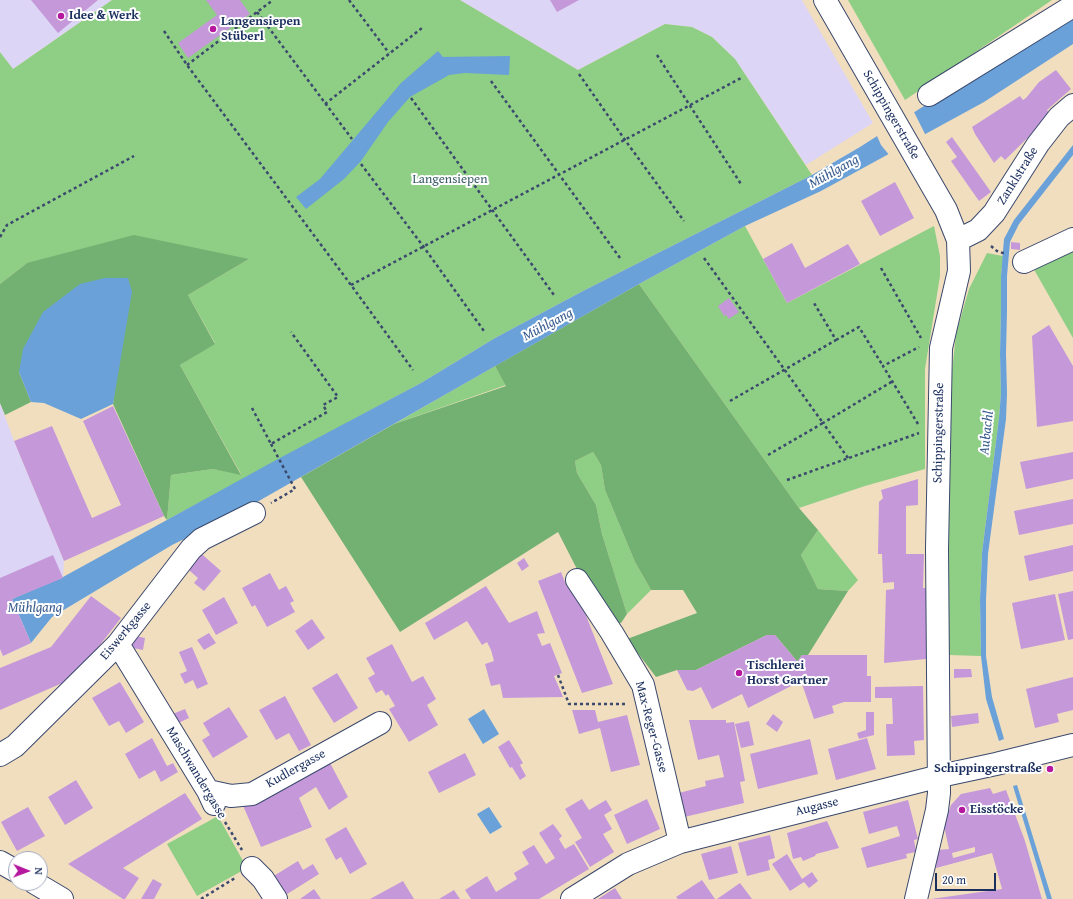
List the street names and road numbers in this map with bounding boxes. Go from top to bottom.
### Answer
street label: Schippingerstraße [859,68,923,162]
street label: Zanklstraße [994,144,1042,208]
street label: Schippingerstraße [930,383,948,483]
street label: Eiswerkgasse [97,599,155,663]
street label: Max-Reger-Gasse [631,680,671,774]
street label: Maschwandergasse [162,724,230,822]
street label: Kudlergasse [263,746,329,792]
street label: Augasse [794,794,840,820]

